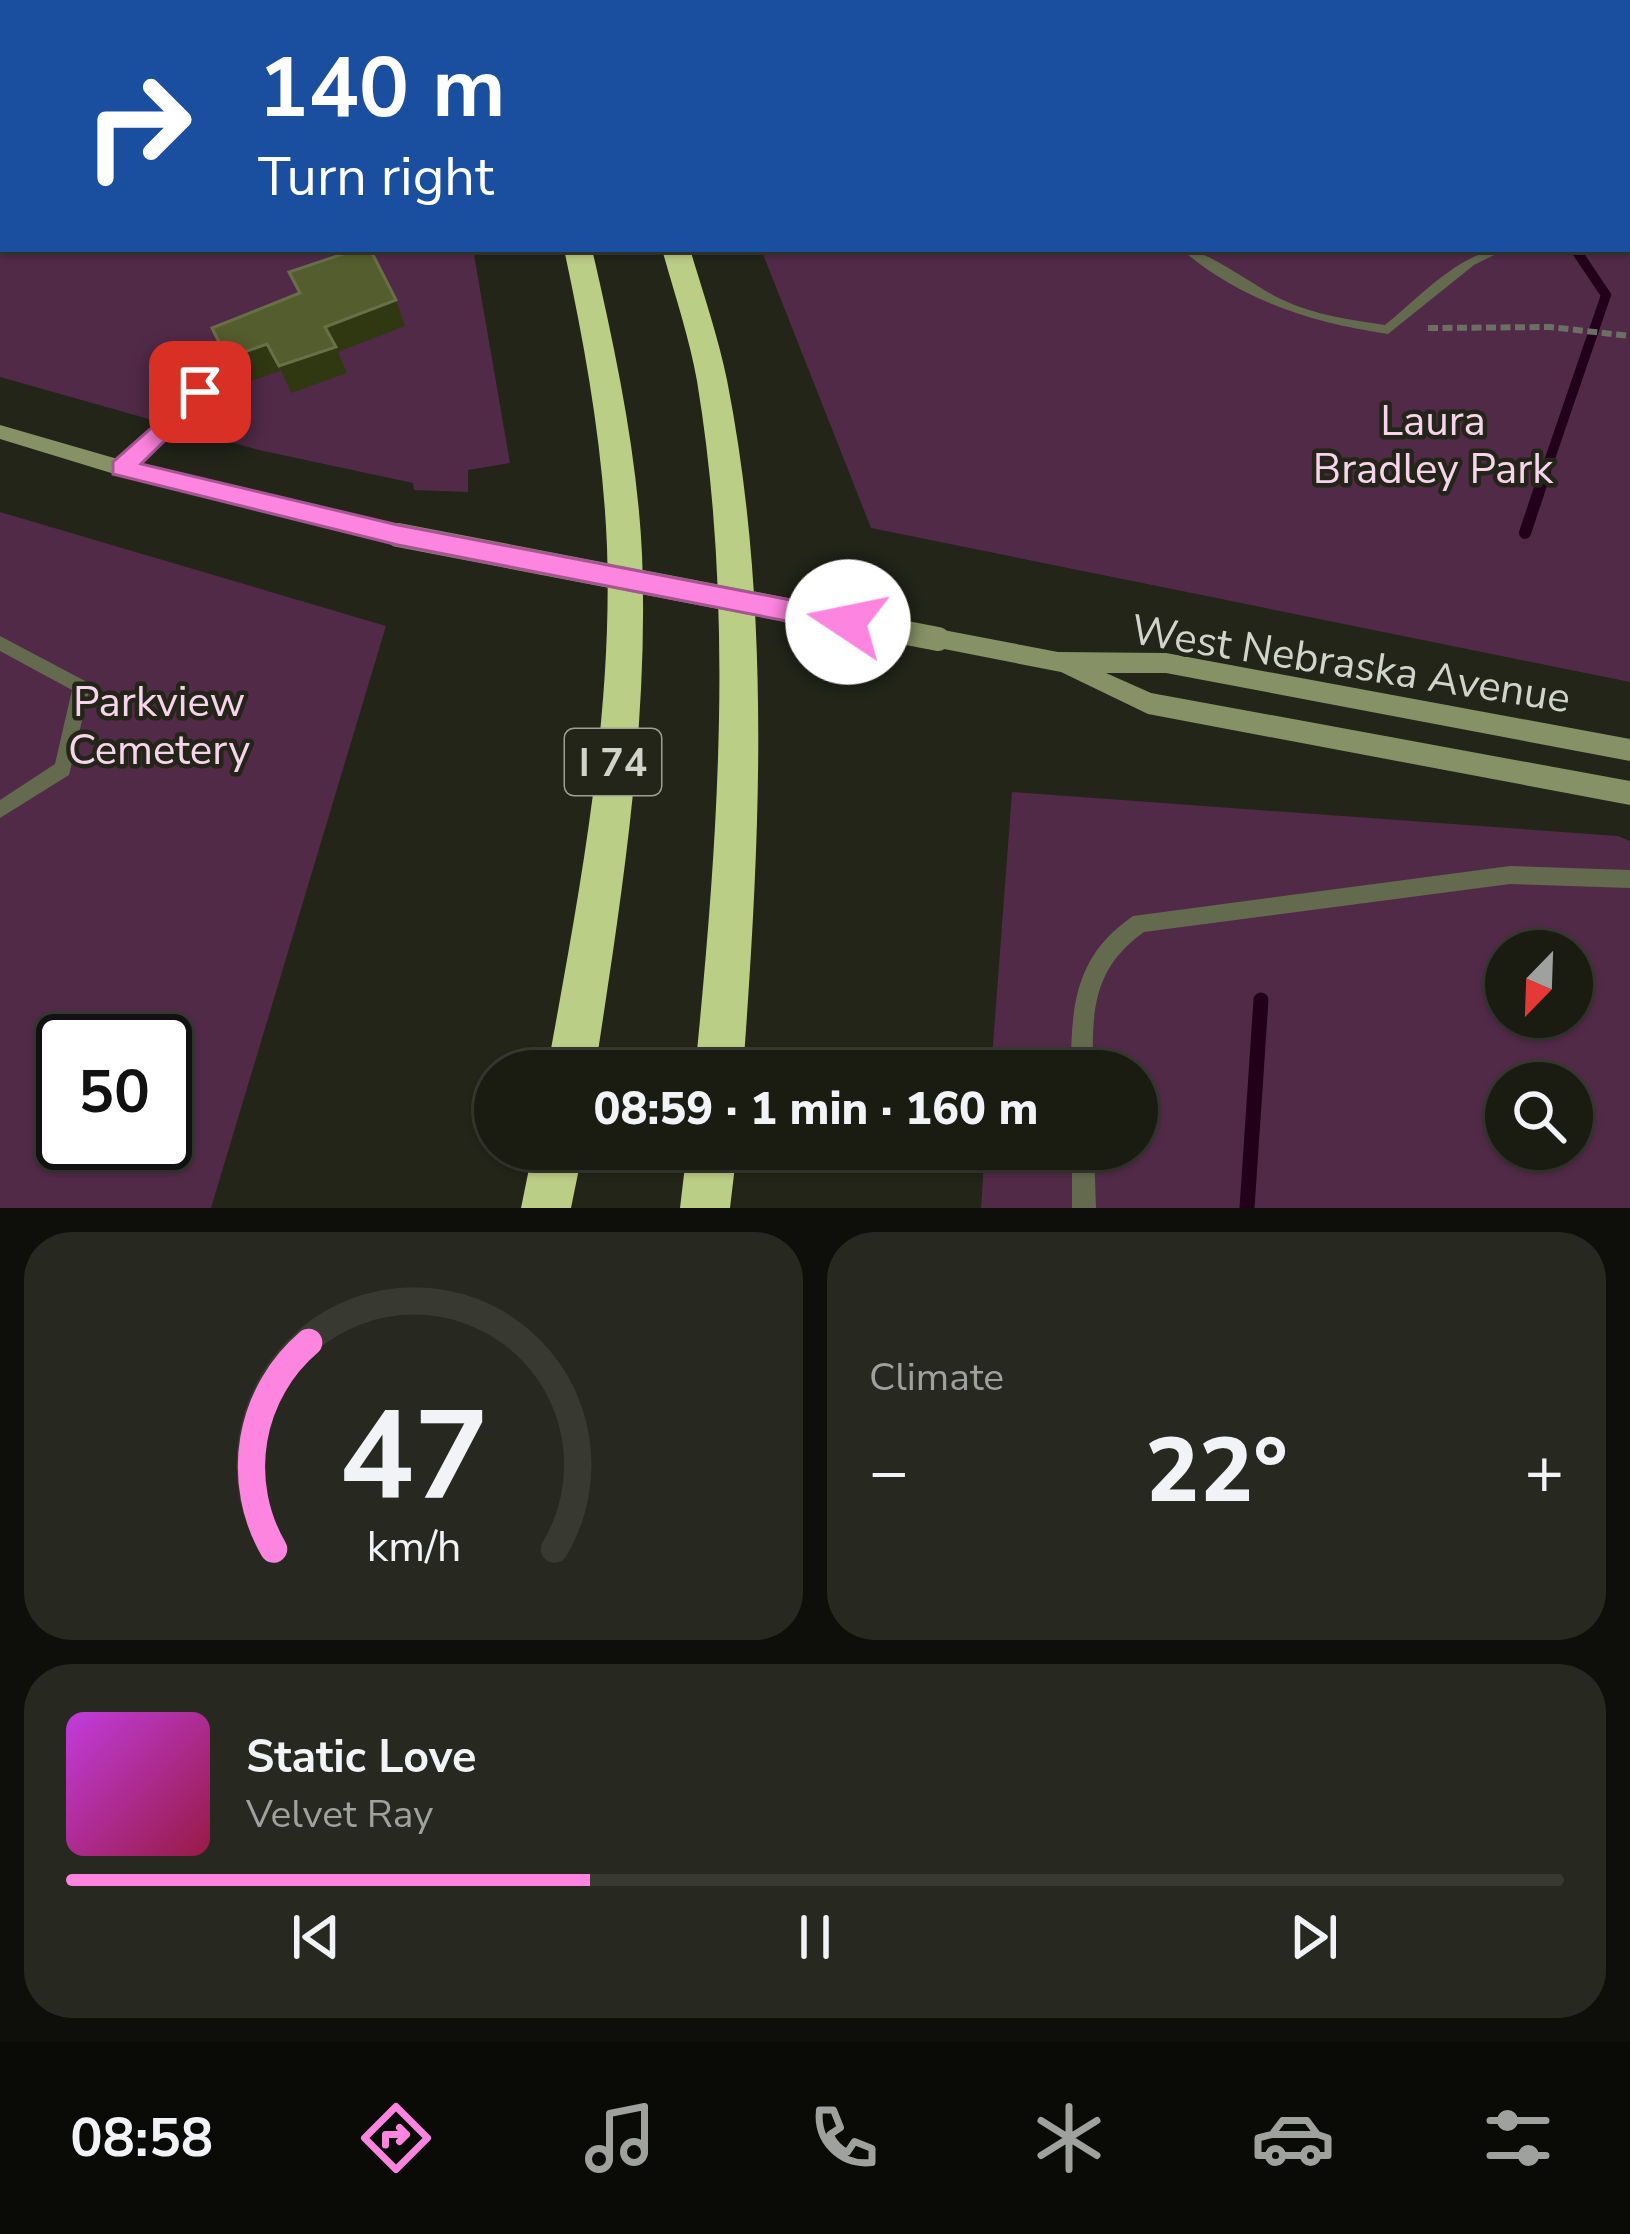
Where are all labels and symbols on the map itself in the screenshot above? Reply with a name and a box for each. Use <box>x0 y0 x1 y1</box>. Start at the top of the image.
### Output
pin <box>149 341 251 443</box>
park label: Laura Bradley Park <box>1313 393 1554 498</box>
position arrow <box>785 559 911 685</box>
street label: West Nebraska Avenue <box>1127 602 1574 727</box>
park label: Parkview Cemetery <box>68 674 250 779</box>
road number: I 74 <box>565 729 661 795</box>
north arrow <box>1485 930 1593 1038</box>
speed limit sign: 50 <box>36 1014 192 1170</box>

